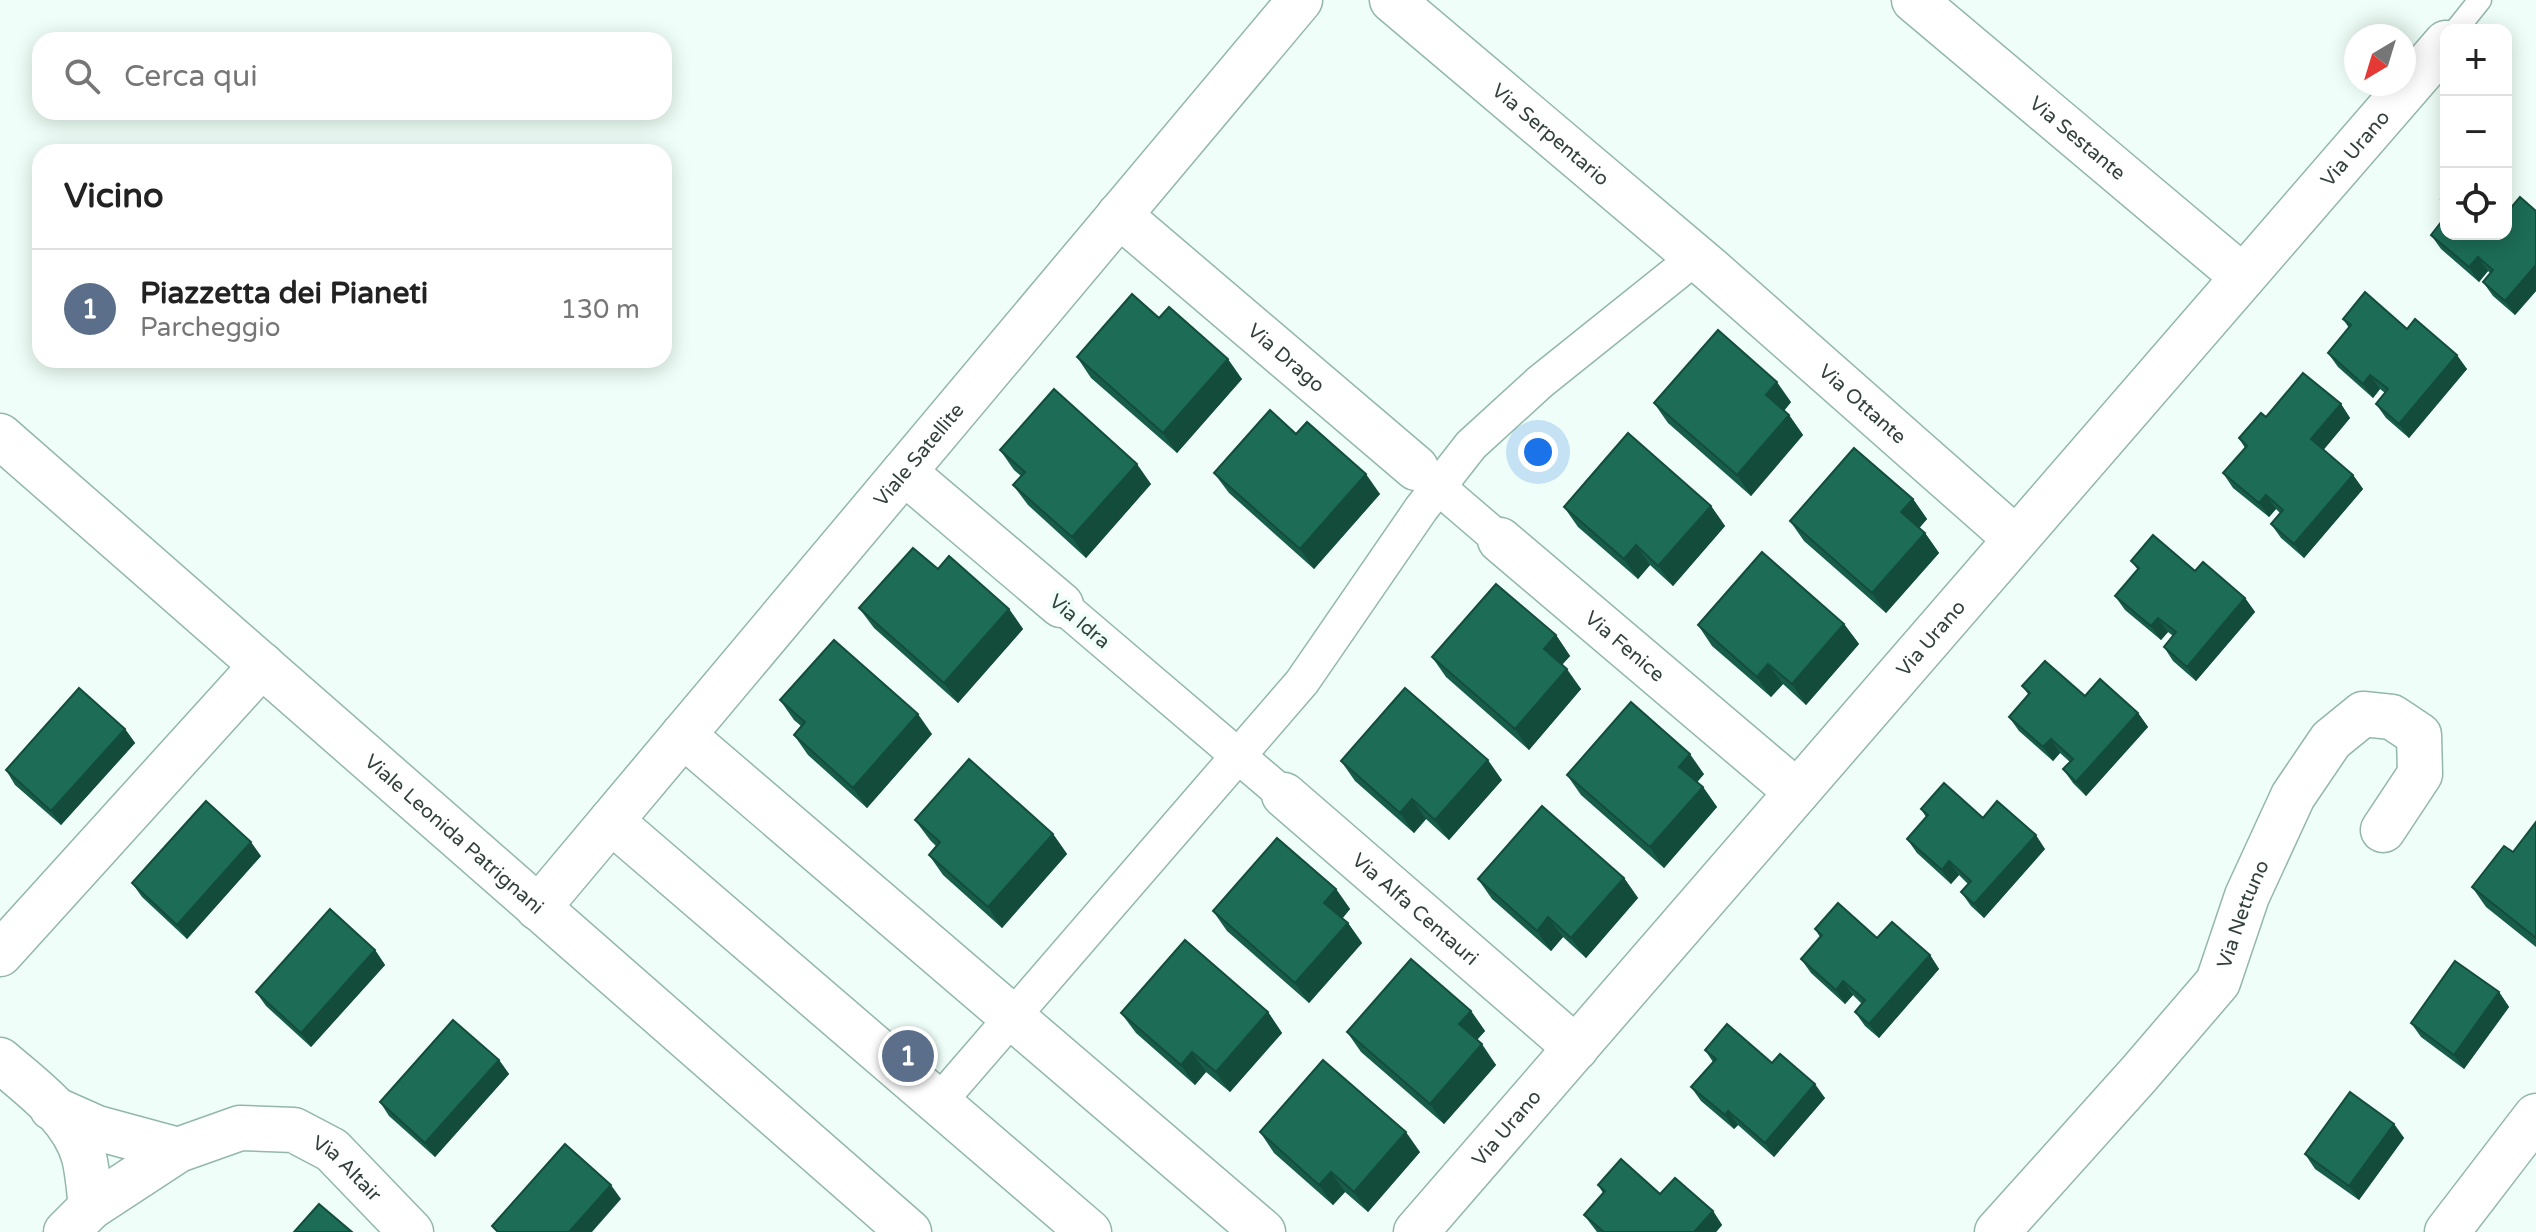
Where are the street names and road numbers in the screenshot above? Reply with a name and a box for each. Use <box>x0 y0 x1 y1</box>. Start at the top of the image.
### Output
street label: Via Serpentario <box>1487 79 1614 191</box>
street label: Via Sestante <box>2024 91 2130 186</box>
street label: Via Urano <box>2316 106 2395 192</box>
street label: Via Drago <box>1242 319 1329 398</box>
street label: Via Ottante <box>1813 359 1911 449</box>
street label: Viale Satellite <box>869 399 969 512</box>
street label: Via Idra <box>1044 589 1115 654</box>
street label: Via Urano <box>1892 595 1971 682</box>
street label: Via Fenice <box>1580 606 1669 687</box>
street label: Viale Leonida Patrignani <box>359 750 548 920</box>
street label: Via Alfa Centauri <box>1347 848 1483 971</box>
street label: Via Nettuno <box>2212 856 2275 972</box>
street label: Via Urano <box>1468 1085 1547 1171</box>
street label: Via Altair <box>308 1131 386 1207</box>

